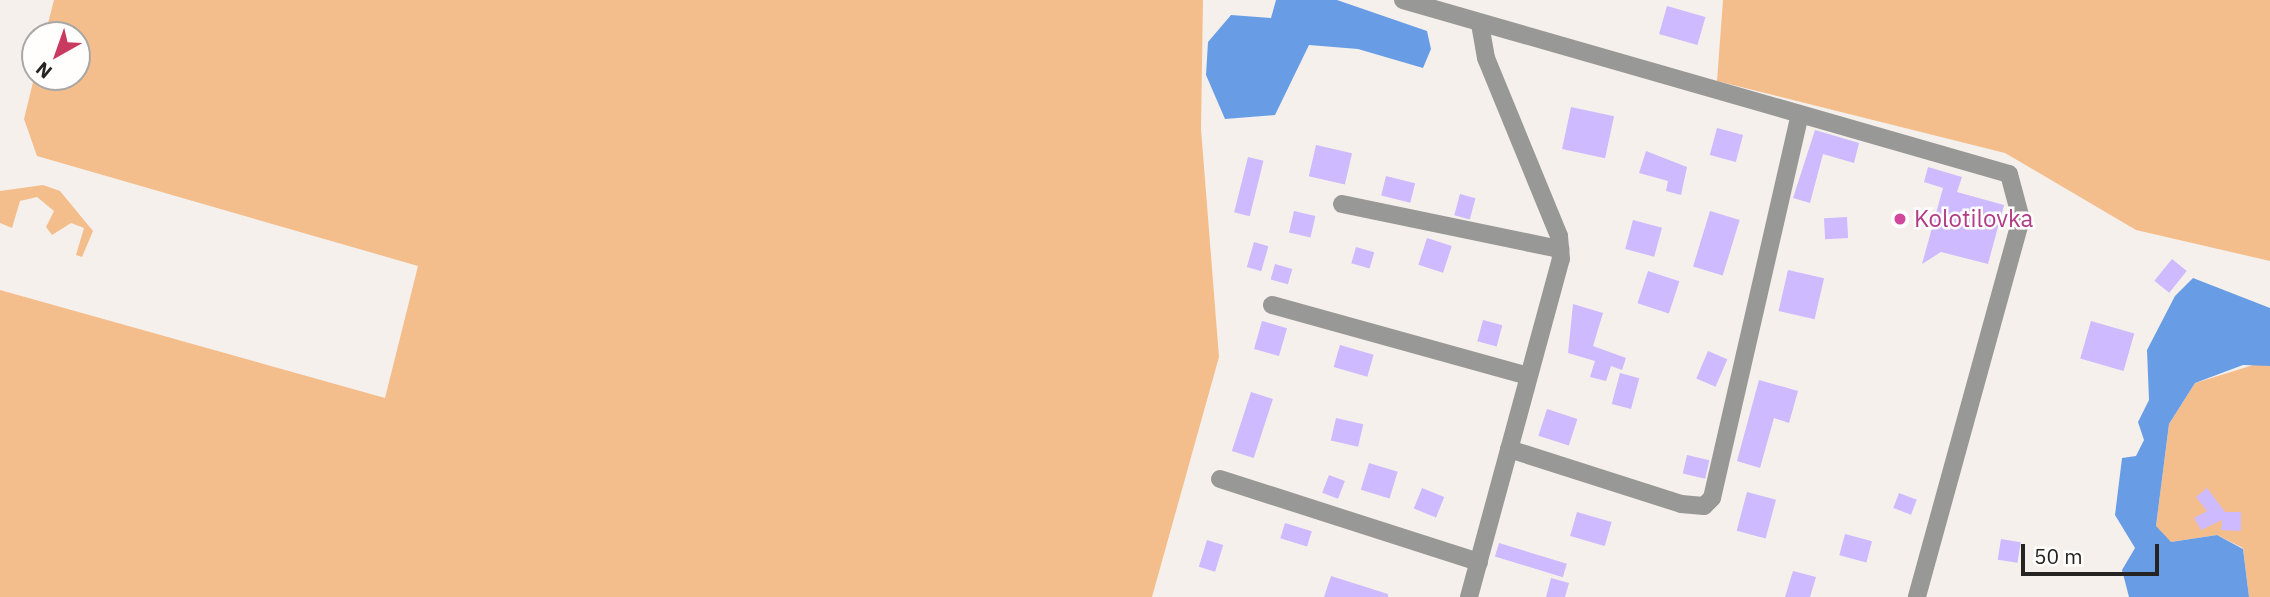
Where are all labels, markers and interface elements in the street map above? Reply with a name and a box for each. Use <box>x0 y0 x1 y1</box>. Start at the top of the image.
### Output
north arrow <box>21 21 91 91</box>
text: N <box>31 57 57 84</box>
place label: Kolotilovka <box>1914 205 2033 233</box>
marker: Kolotilovka <box>1892 211 1908 227</box>
scale bar <box>2025 530 2163 574</box>
text: 50 m <box>2034 542 2083 570</box>

